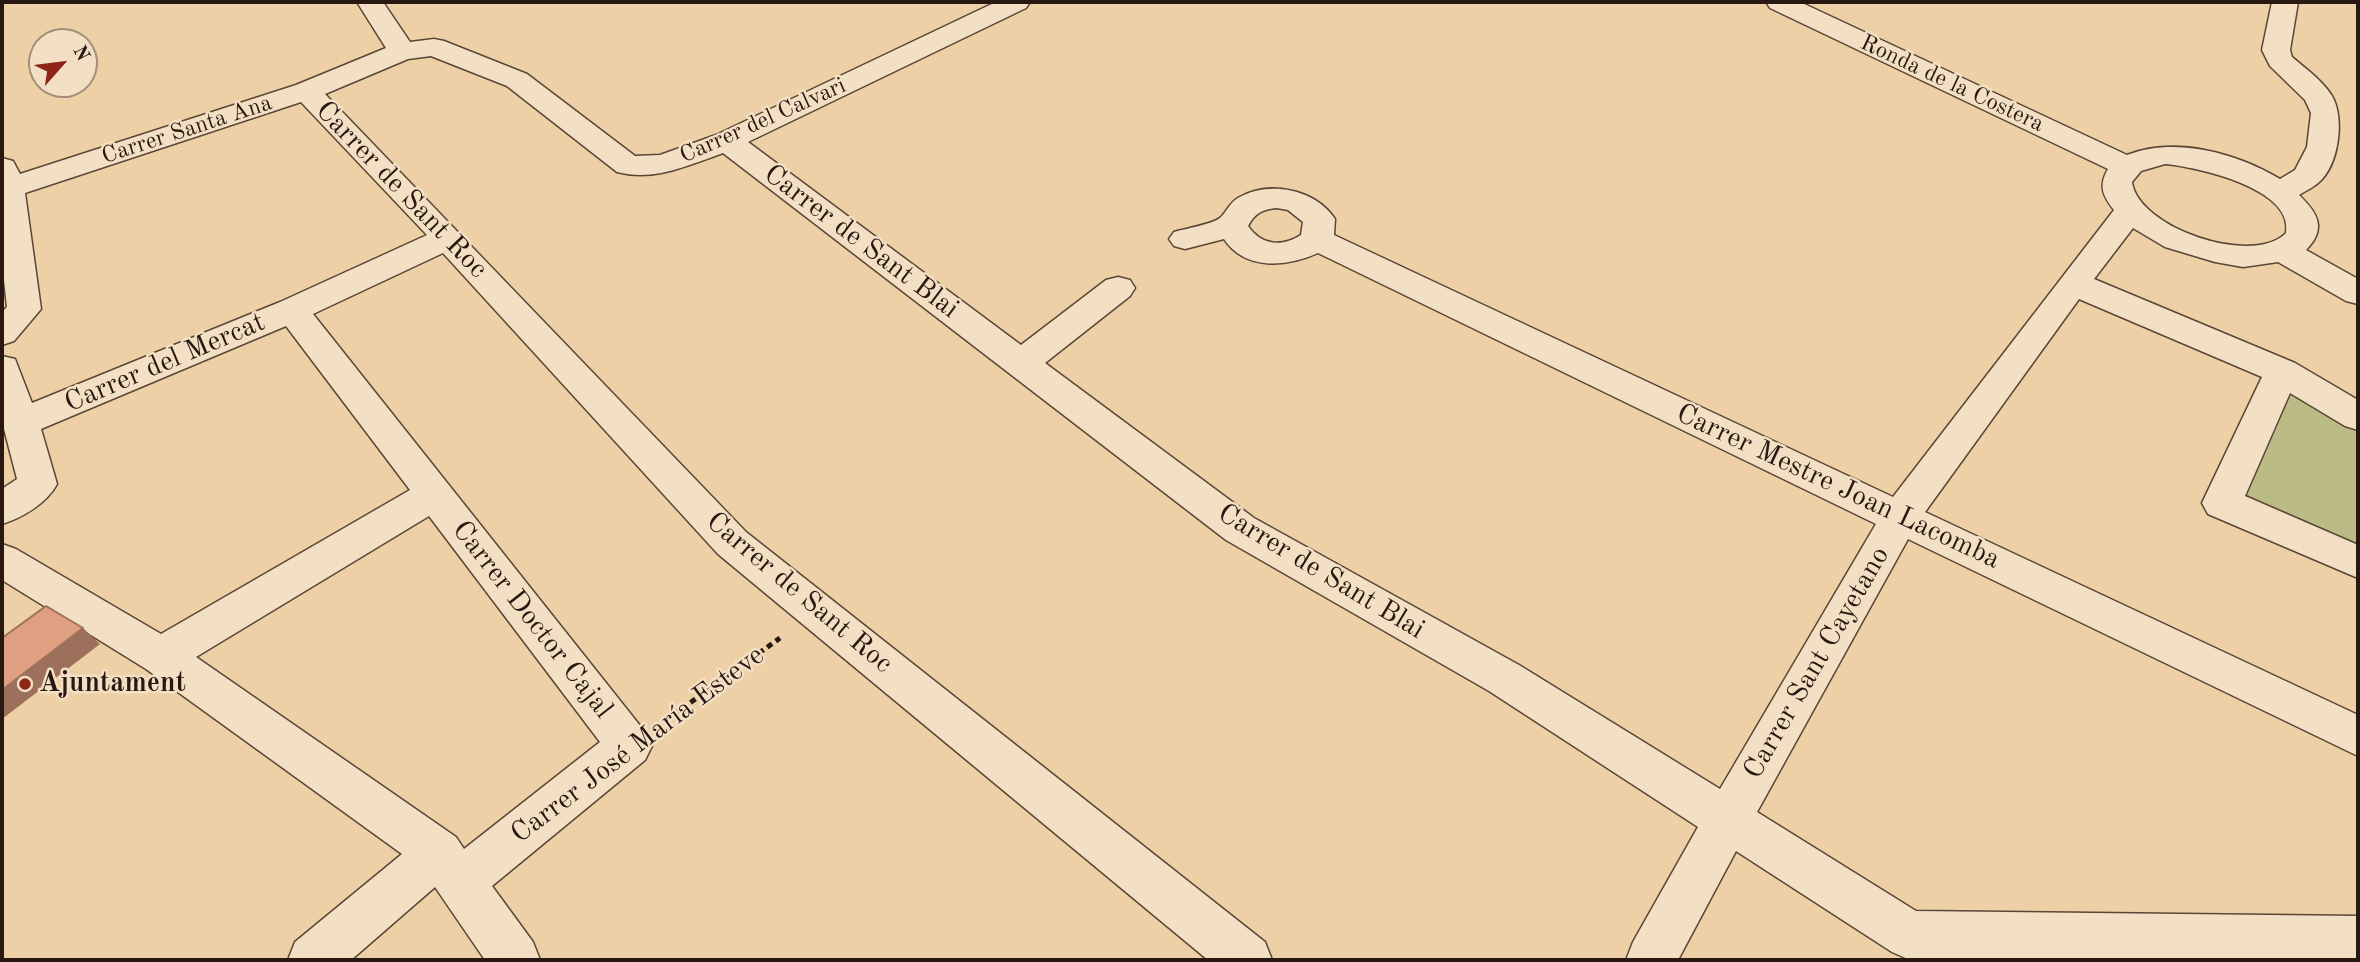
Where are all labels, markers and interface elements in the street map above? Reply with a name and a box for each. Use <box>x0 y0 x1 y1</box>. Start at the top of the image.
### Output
north arrow <box>28 28 98 98</box>
street label: Ronda de la Costera <box>1856 29 2048 139</box>
text: N <box>68 43 92 65</box>
street label: Carrer del Calvari <box>676 72 850 170</box>
street label: Carrer Santa Ana <box>98 89 276 171</box>
street label: Carrer de Sant Roc <box>308 94 494 286</box>
street label: Carrer de Sant Blai <box>757 158 965 326</box>
street label: Carrer del Mercat <box>60 306 270 420</box>
street label: Carrer Mestre Joan Lacomba <box>1671 397 2005 577</box>
street label: Carrer de Sant Blai <box>1211 497 1431 647</box>
street label: Carrer de Sant Roc <box>699 505 899 681</box>
street label: Carrer Doctor Cajal <box>444 514 620 726</box>
street label: Carrer Sant Cayetano <box>1737 541 1897 785</box>
street label: Carrer José María Esteve <box>505 639 771 851</box>
place label: Ajuntament <box>39 667 186 701</box>
marker: Ajuntament <box>17 676 33 692</box>

